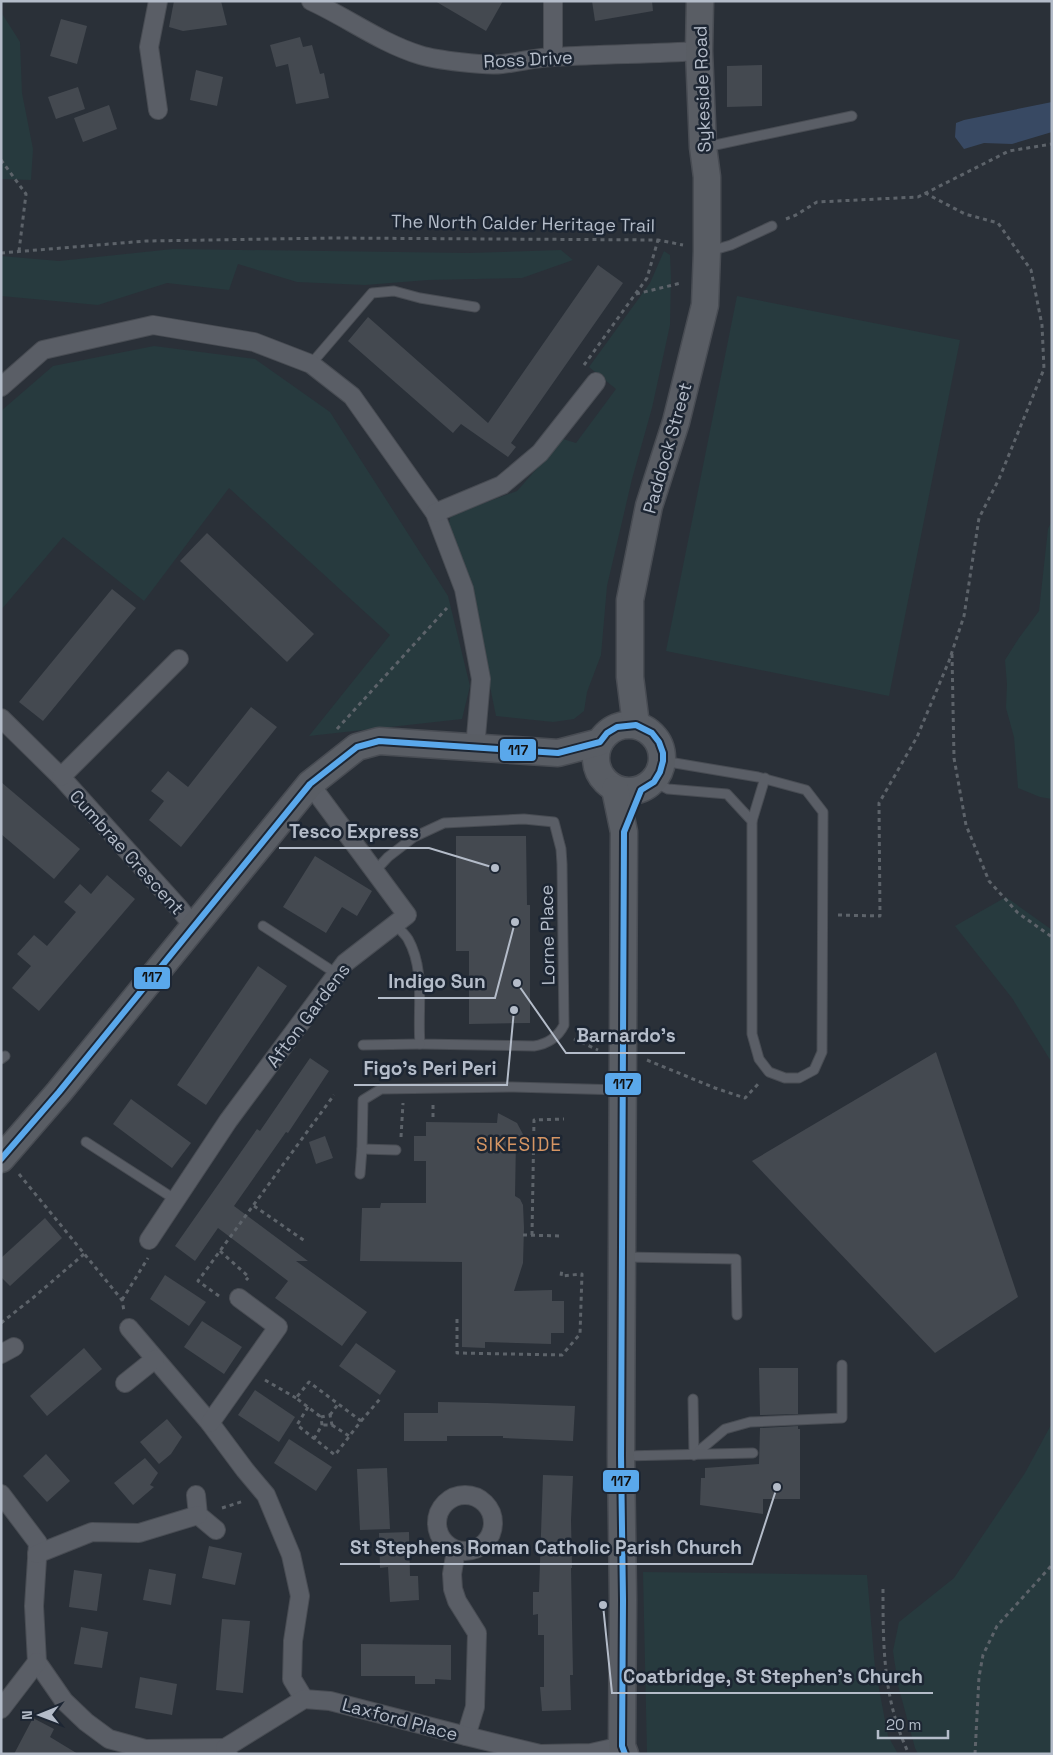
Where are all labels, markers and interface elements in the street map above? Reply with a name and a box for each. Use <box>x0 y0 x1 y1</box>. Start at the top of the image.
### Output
street label: Sykeside Road <box>688 25 716 153</box>
street label: Ross Drive <box>483 45 573 73</box>
street label: The North Calder Heritage Trail <box>391 209 655 237</box>
street label: Paddock Street <box>637 380 697 516</box>
line badge: 117 <box>499 738 537 762</box>
text: 117 <box>508 741 528 759</box>
street label: Cumbrae Crescent <box>65 785 189 919</box>
callout: Tesco Express <box>279 814 429 848</box>
text: Tesco Express <box>289 819 419 844</box>
street label: Lorne Place <box>535 884 559 986</box>
street label: Afton Gardens <box>261 958 355 1072</box>
callout: Indigo Sun <box>378 964 495 998</box>
line badge: 117 <box>133 966 171 990</box>
text: 117 <box>142 968 162 986</box>
text: Indigo Sun <box>388 969 486 994</box>
callout: Barnardo's <box>566 1019 685 1053</box>
text: Barnardo's <box>576 1023 676 1048</box>
callout: Figo's Peri Peri <box>354 1051 507 1085</box>
text: Figo's Peri Peri <box>363 1056 497 1081</box>
line badge: 117 <box>604 1072 642 1096</box>
text: 117 <box>613 1075 633 1093</box>
district label: SIKESIDE <box>476 1132 562 1157</box>
line badge: 117 <box>602 1469 640 1493</box>
text: 117 <box>611 1472 631 1490</box>
callout: St Stephens Roman Catholic Parish Church <box>340 1530 752 1564</box>
text: St Stephens Roman Catholic Parish Church <box>350 1535 742 1560</box>
callout: Coatbridge, St Stephen's Church <box>612 1659 933 1693</box>
text: Coatbridge, St Stephen's Church <box>623 1664 923 1689</box>
north arrow <box>15 1690 65 1740</box>
street label: Laxford Place <box>340 1693 460 1745</box>
scale bar <box>878 1708 948 1740</box>
text: N <box>18 1710 36 1720</box>
text: 20 m <box>886 1715 921 1734</box>

